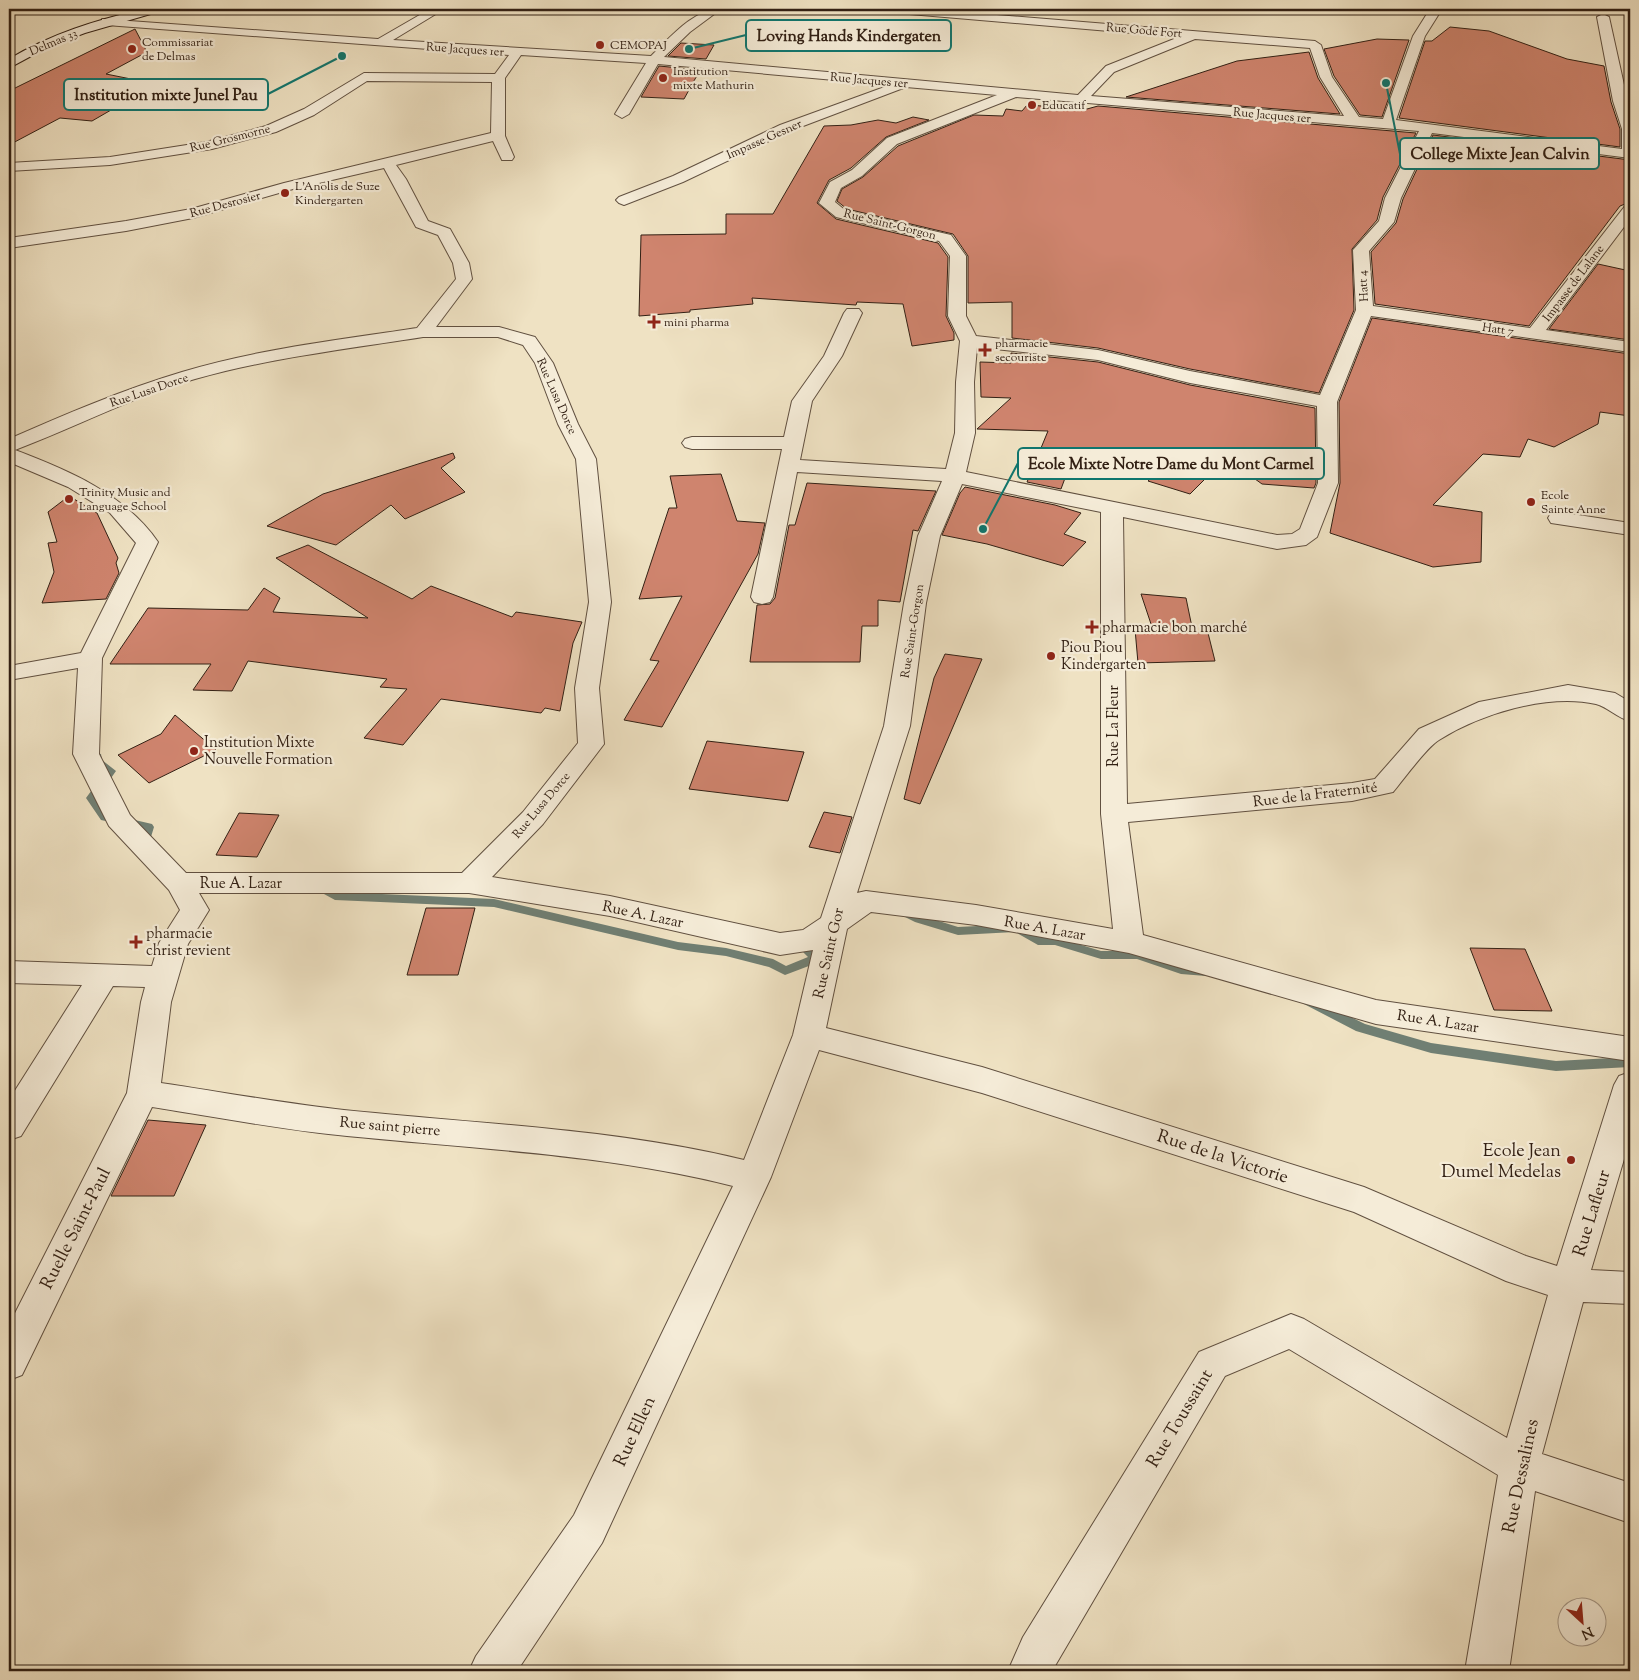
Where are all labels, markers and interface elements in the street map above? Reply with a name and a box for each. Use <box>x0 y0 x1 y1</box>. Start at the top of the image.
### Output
street label: Rue Gode Fort <box>1105 19 1183 43</box>
callout: Loving Hands Kindergaten <box>746 20 951 51</box>
street label: Delmas 33 <box>26 25 80 61</box>
text: Loving Hands Kindergaten <box>757 26 942 49</box>
place label: Commissariat de Delmas <box>142 34 213 66</box>
place label: CEMOPAJ <box>610 37 667 55</box>
street label: Rue Jacques 1er <box>425 38 505 62</box>
marker: CEMOPAJ <box>594 39 606 51</box>
marker: Commissariat de Delmas <box>126 43 138 55</box>
place label: Institution mixte Mathurin <box>673 63 754 95</box>
street label: Rue Jacques 1er <box>829 69 909 93</box>
marker: Institution mixte Mathurin <box>657 72 669 84</box>
callout: Institution mixte Junel Pau <box>64 79 268 110</box>
text: Institution mixte Junel Pau <box>74 85 259 108</box>
place label: Educatif <box>1042 97 1086 115</box>
marker: Educatif <box>1026 99 1038 111</box>
street label: Rue Jacques 1er <box>1232 104 1312 128</box>
street label: Impasse Gesner <box>724 115 805 165</box>
street label: Rue Grosmorne <box>188 120 273 158</box>
callout: College Mixte Jean Calvin <box>1400 138 1599 169</box>
text: College Mixte Jean Calvin <box>1410 144 1590 167</box>
place label: L'Anolis de Suze Kindergarten <box>295 178 380 210</box>
street label: Rue Desrosier <box>188 187 263 223</box>
marker: L'Anolis de Suze Kindergarten <box>279 187 291 199</box>
street label: Rue Saint-Gorgon <box>842 205 938 245</box>
street label: Impasse de Lalane <box>1539 241 1609 326</box>
street label: Hatt 4 <box>1354 269 1374 302</box>
place label: mini pharma <box>664 314 730 332</box>
marker: mini pharma <box>648 316 660 328</box>
street label: Hatt 7 <box>1481 319 1515 341</box>
place label: pharmacie secouriste <box>995 335 1049 367</box>
marker: pharmacie secouriste <box>979 344 991 356</box>
street label: Rue Lusa Dorce <box>531 355 581 438</box>
street label: Rue Lusa Dorce <box>108 369 191 413</box>
callout: Ecole Mixte Notre Dame du Mont Carmel <box>1018 448 1324 479</box>
text: Ecole Mixte Notre Dame du Mont Carmel <box>1028 454 1315 477</box>
place label: Trinity Music and Language School <box>79 484 171 516</box>
place label: Ecole Sainte Anne <box>1541 487 1606 519</box>
marker: Trinity Music and Language School <box>63 493 75 505</box>
marker: Ecole Sainte Anne <box>1525 496 1537 508</box>
street label: Rue Saint-Gorgon <box>897 583 929 679</box>
place label: pharmacie bon marché <box>1102 618 1247 639</box>
marker: pharmacie bon marché <box>1086 621 1098 633</box>
place label: Piou Piou Kindergarten <box>1061 638 1147 676</box>
marker: Piou Piou Kindergarten <box>1045 650 1057 662</box>
street label: Rue La Fleur <box>1104 685 1125 767</box>
place label: Institution Mixte Nouvelle Formation <box>204 733 333 771</box>
marker: Institution Mixte Nouvelle Formation <box>188 745 200 757</box>
street label: Rue Lusa Dorce <box>509 768 575 843</box>
street label: Rue de la Fraternité <box>1252 777 1379 814</box>
street label: Rue A. Lazar <box>200 874 283 895</box>
street label: Rue A. Lazar <box>600 897 685 934</box>
street label: Rue Saint Gor <box>809 906 850 1001</box>
street label: Rue A. Lazar <box>1002 912 1087 947</box>
place label: pharmacie christ revient <box>146 924 231 962</box>
marker: pharmacie christ revient <box>130 936 142 948</box>
street label: Rue A. Lazar <box>1395 1006 1480 1039</box>
street label: Rue saint pierre <box>339 1113 441 1142</box>
street label: Rue de la Victorie <box>1153 1124 1292 1191</box>
place label: Ecole Jean Dumel Medelas <box>1441 1139 1561 1186</box>
marker: Ecole Jean Dumel Medelas <box>1565 1154 1577 1166</box>
street label: Ruelle Saint-Paul <box>35 1164 119 1294</box>
street label: Rue Lafleur <box>1567 1167 1618 1260</box>
street label: Rue Toussaint <box>1141 1365 1220 1473</box>
street label: Rue Ellen <box>608 1392 664 1471</box>
street label: Rue Dessalines <box>1497 1417 1547 1536</box>
north arrow <box>1556 1598 1606 1648</box>
text: N <box>1577 1620 1596 1643</box>

